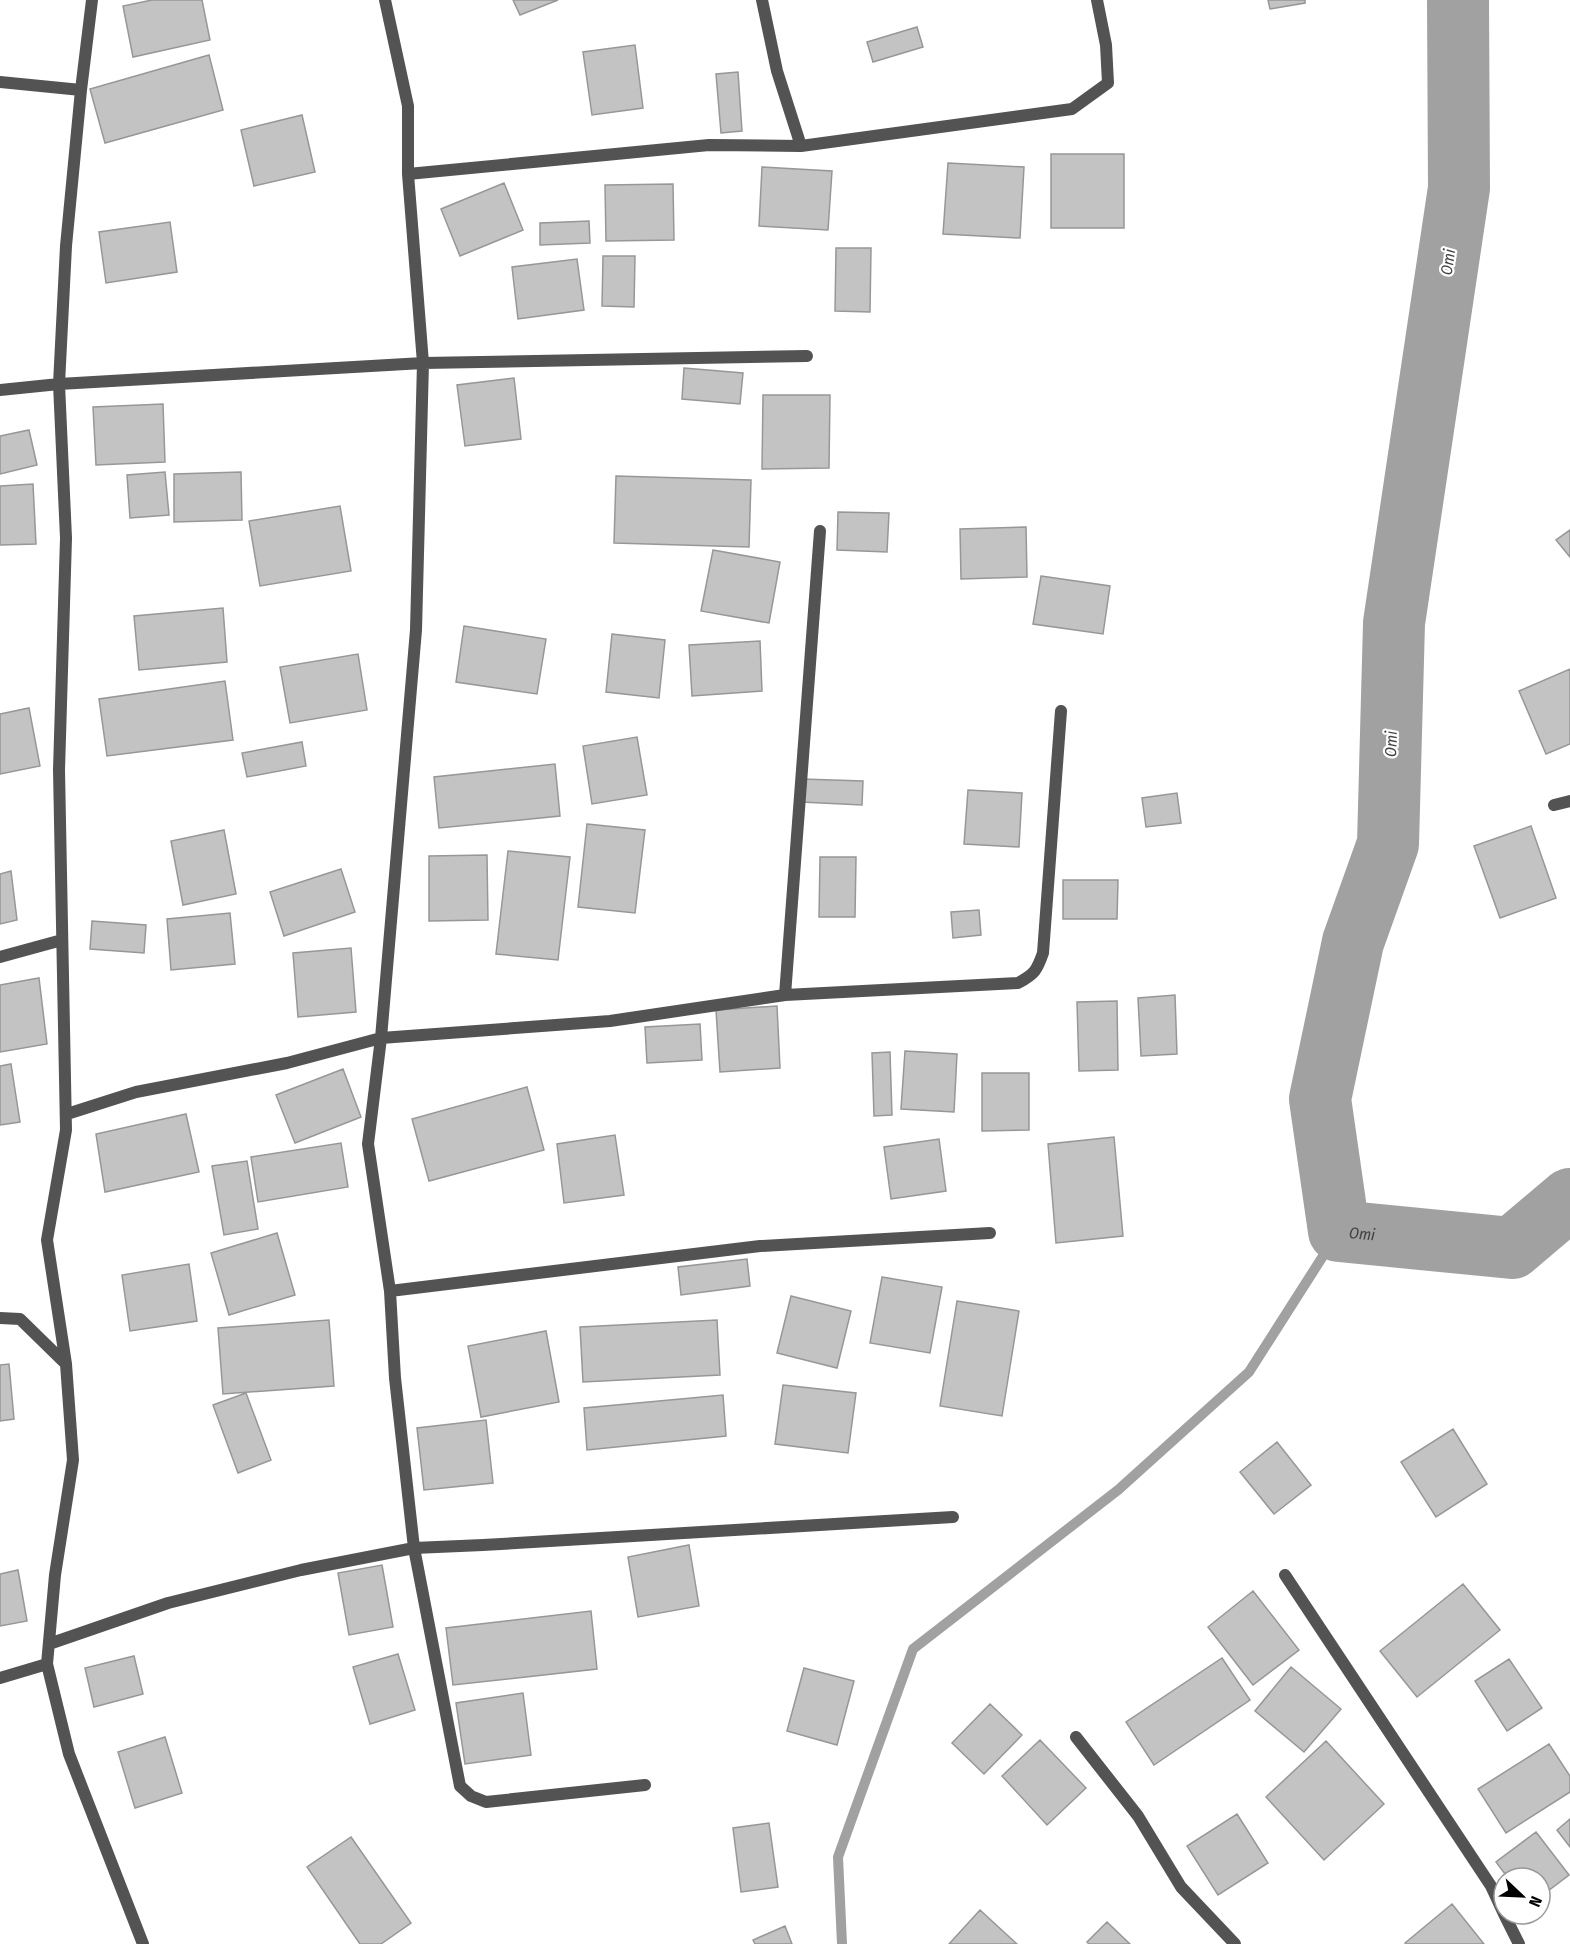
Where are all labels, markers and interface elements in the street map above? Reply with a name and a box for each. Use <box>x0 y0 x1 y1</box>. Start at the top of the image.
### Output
water label: Omi <box>1437 248 1459 276</box>
water label: Omi <box>1381 731 1401 757</box>
water label: Omi <box>1348 1223 1376 1244</box>
north arrow <box>1492 1866 1552 1926</box>
text: N <box>1525 1894 1546 1910</box>

